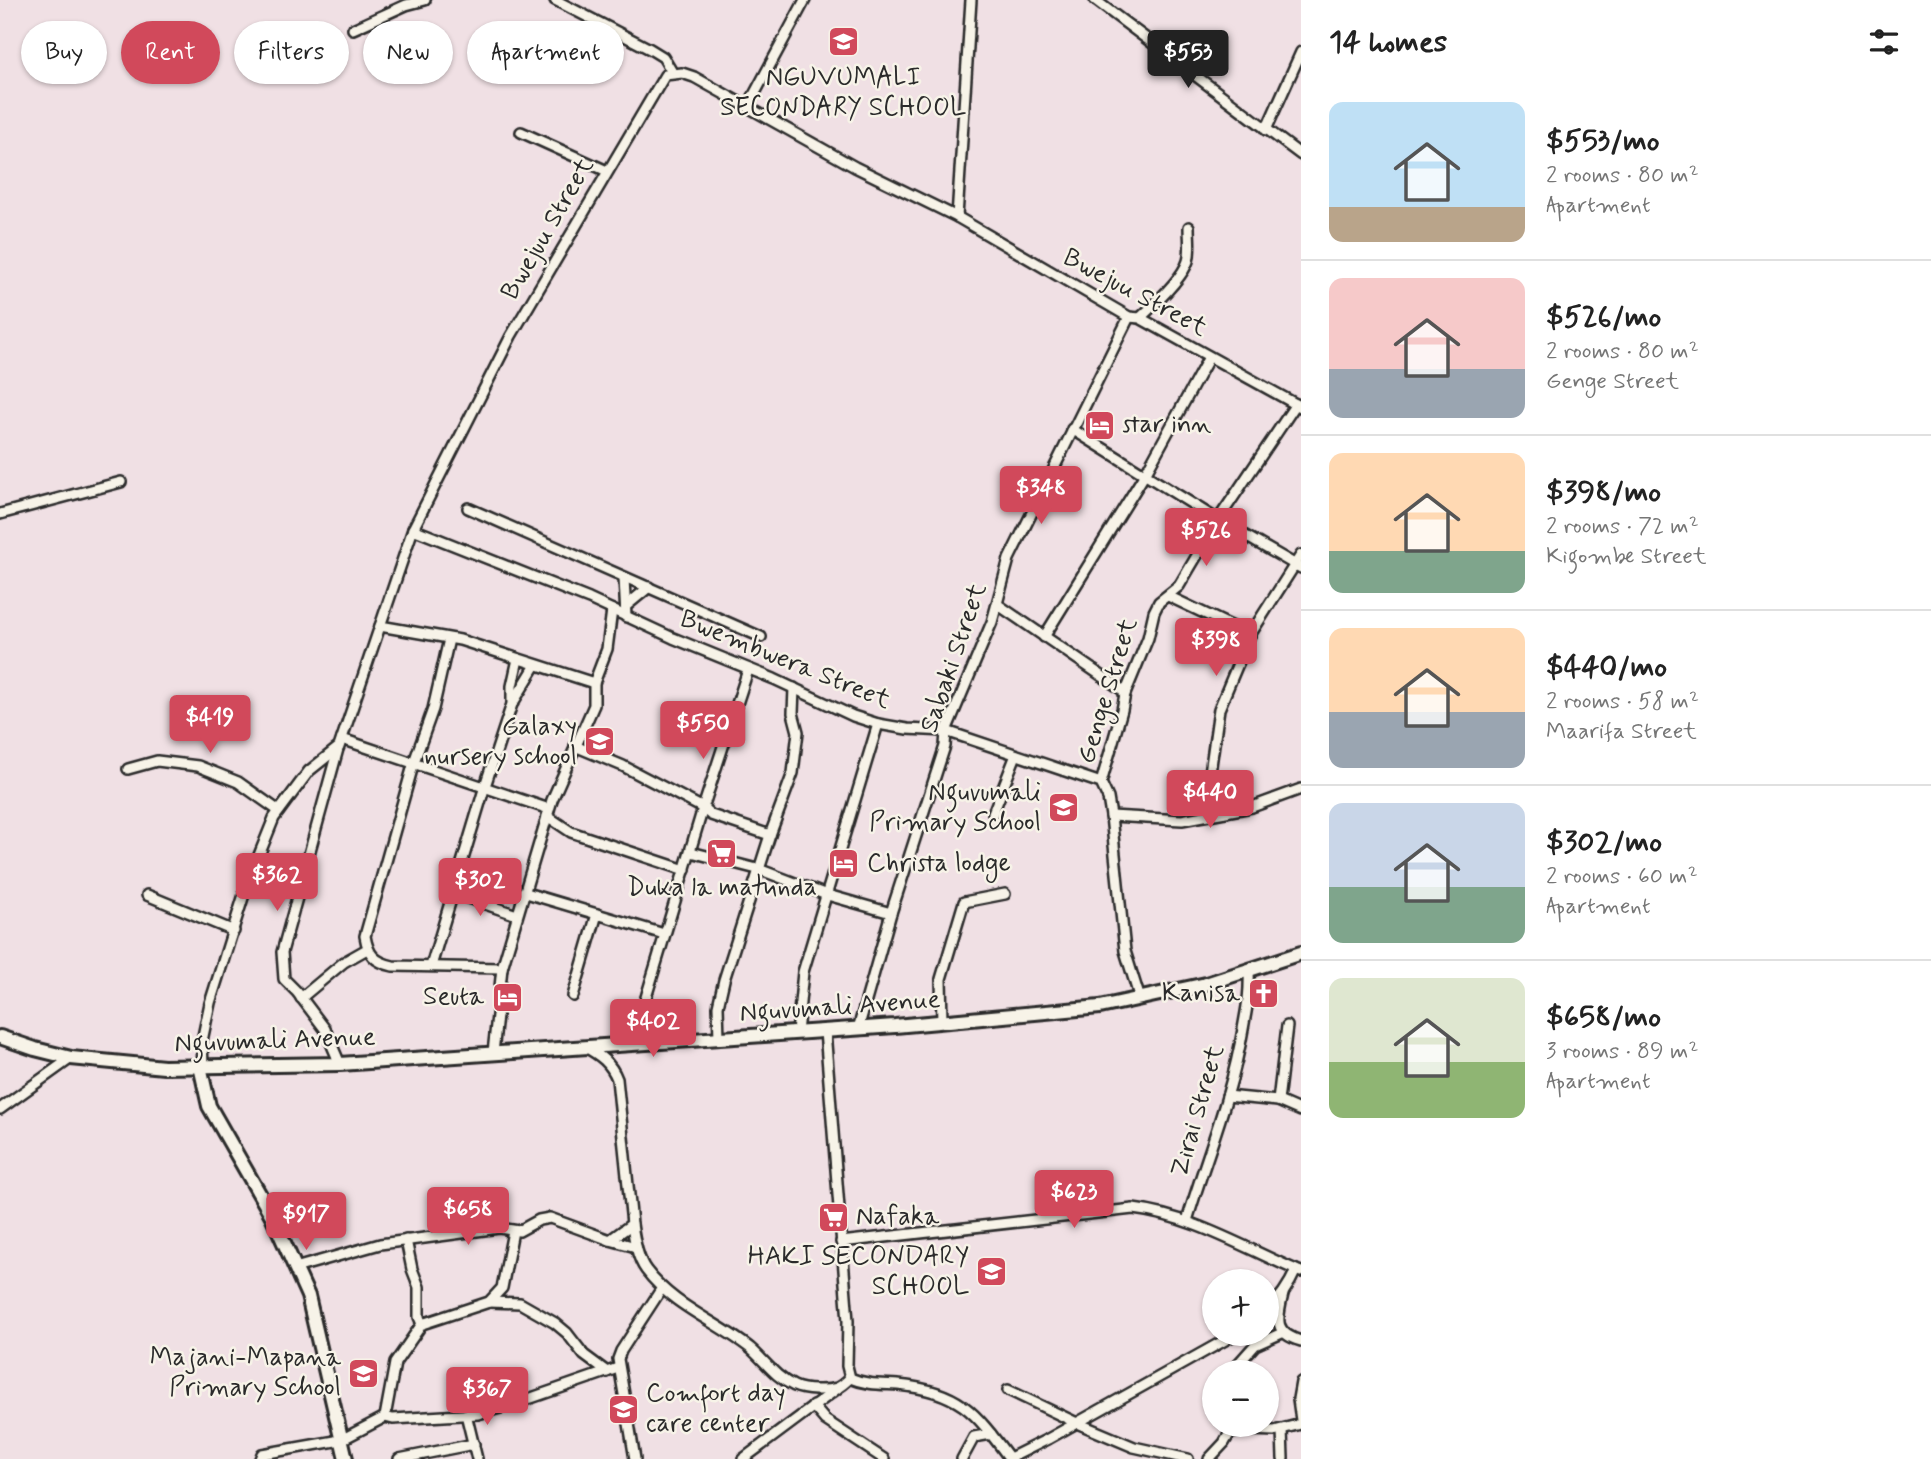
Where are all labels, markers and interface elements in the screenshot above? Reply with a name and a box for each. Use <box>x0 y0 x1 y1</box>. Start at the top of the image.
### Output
chip: Buy <box>21 21 107 84</box>
chip: Rent <box>121 21 220 84</box>
chip: Filters <box>234 21 349 84</box>
chip: New <box>363 21 453 84</box>
chip: Apartment <box>467 21 624 84</box>
text: 14 homes <box>1329 23 1447 62</box>
icon: filters <box>1865 23 1903 61</box>
school or university icon: NGUVUMALI SECONDARY SCHOOL <box>826 25 860 59</box>
pin: $553 <box>1147 31 1229 90</box>
text: $553 <box>1164 38 1213 68</box>
place label: NGUVUMALI SECONDARY SCHOOL <box>720 61 966 125</box>
text: $553/mo <box>1546 122 1660 161</box>
icon: home <box>1385 130 1469 214</box>
street label: Bwejuu Street <box>494 152 602 306</box>
text: 2 rooms · 80 m² <box>1546 161 1699 191</box>
text: Apartment <box>1546 191 1651 221</box>
street label: Bwejuu Street <box>1057 241 1213 345</box>
text: $526/mo <box>1546 298 1661 337</box>
icon: home <box>1385 306 1469 390</box>
text: 2 rooms · 80 m² <box>1546 337 1699 367</box>
text: Genge Street <box>1546 367 1679 397</box>
hotel icon: star inn <box>1082 408 1116 442</box>
place label: star inn <box>1122 408 1211 442</box>
pin: $348 <box>1000 466 1082 526</box>
text: $398/mo <box>1546 473 1661 512</box>
text: $348 <box>1016 474 1066 504</box>
icon: home <box>1385 481 1469 565</box>
pin: $526 <box>1165 508 1247 568</box>
text: 2 rooms · 72 m² <box>1546 512 1699 542</box>
text: $526 <box>1181 516 1231 546</box>
text: Kigombe Street <box>1546 542 1706 572</box>
street label: Sabaki Street <box>913 579 995 737</box>
street label: Bwembwera Street <box>675 602 895 718</box>
street label: Genge Street <box>1070 614 1148 768</box>
pin: $398 <box>1175 618 1257 678</box>
text: $398 <box>1191 626 1241 656</box>
text: $440/mo <box>1546 648 1667 687</box>
icon: home <box>1385 656 1469 740</box>
text: 2 rooms · 58 m² <box>1546 687 1699 717</box>
pin: $419 <box>169 696 251 755</box>
pin: $550 <box>662 702 744 761</box>
text: $419 <box>186 703 234 733</box>
text: $550 <box>676 709 730 739</box>
place label: Galaxy nursery school <box>424 710 577 774</box>
text: Maarifa Street <box>1546 717 1697 747</box>
school or university icon: Galaxy nursery school <box>583 725 617 759</box>
pin: $440 <box>1169 770 1251 830</box>
place label: Nguvumali Primary School <box>869 776 1041 840</box>
text: $440 <box>1183 778 1237 808</box>
school or university icon: Nguvumali Primary School <box>1047 791 1081 825</box>
text: $302/mo <box>1546 823 1662 862</box>
icon: home <box>1385 831 1469 915</box>
supermarket icon: Duka la matunda <box>705 836 739 870</box>
hotel icon: Christa lodge <box>827 847 861 881</box>
place label: Christa lodge <box>867 847 1011 883</box>
pin: $362 <box>236 853 318 913</box>
pin: $302 <box>439 858 521 918</box>
text: $362 <box>252 861 302 891</box>
text: 2 rooms · 60 m² <box>1546 862 1698 892</box>
text: $302 <box>455 866 505 896</box>
place label: Duka la matunda <box>627 871 817 905</box>
text: Apartment <box>1546 892 1651 922</box>
place label: Kanisa <box>1162 977 1240 1011</box>
church icon: Kanisa <box>1246 977 1280 1011</box>
place label: Seuta <box>423 980 484 1014</box>
hotel icon: Seuta <box>490 980 524 1014</box>
street label: Nguvumali Avenue <box>738 983 942 1034</box>
text: $658/mo <box>1546 998 1661 1037</box>
pin: $402 <box>612 1000 694 1059</box>
icon: home <box>1385 1006 1469 1090</box>
text: $402 <box>626 1007 680 1037</box>
street label: Nguvumali Avenue <box>174 1020 376 1064</box>
text: 3 rooms · 89 m² <box>1546 1037 1698 1067</box>
street label: Zirai Street <box>1163 1041 1233 1181</box>
text: Apartment <box>1546 1067 1651 1097</box>
pin: $623 <box>1033 1170 1115 1230</box>
text: $623 <box>1051 1178 1097 1208</box>
pin: $658 <box>427 1188 509 1247</box>
pin: $917 <box>265 1192 347 1252</box>
text: $658 <box>443 1195 493 1225</box>
text: $917 <box>282 1200 330 1230</box>
supermarket icon: Nafaka <box>816 1200 850 1234</box>
place label: Nafaka <box>856 1200 940 1234</box>
place label: HAKI SECONDARY SCHOOL <box>748 1240 969 1304</box>
school or university icon: HAKI SECONDARY SCHOOL <box>975 1255 1009 1289</box>
map controls <box>1202 1269 1279 1437</box>
button: + <box>1202 1269 1279 1346</box>
place label: Majani-Mapana Primary School <box>150 1341 341 1405</box>
school or university icon: Majani-Mapana Primary School <box>347 1356 381 1390</box>
button: − <box>1202 1360 1279 1437</box>
pin: $367 <box>446 1368 528 1427</box>
text: $367 <box>462 1375 512 1405</box>
place label: Comfort day care center <box>646 1377 786 1441</box>
school or university icon: Comfort day care center <box>606 1392 640 1426</box>

